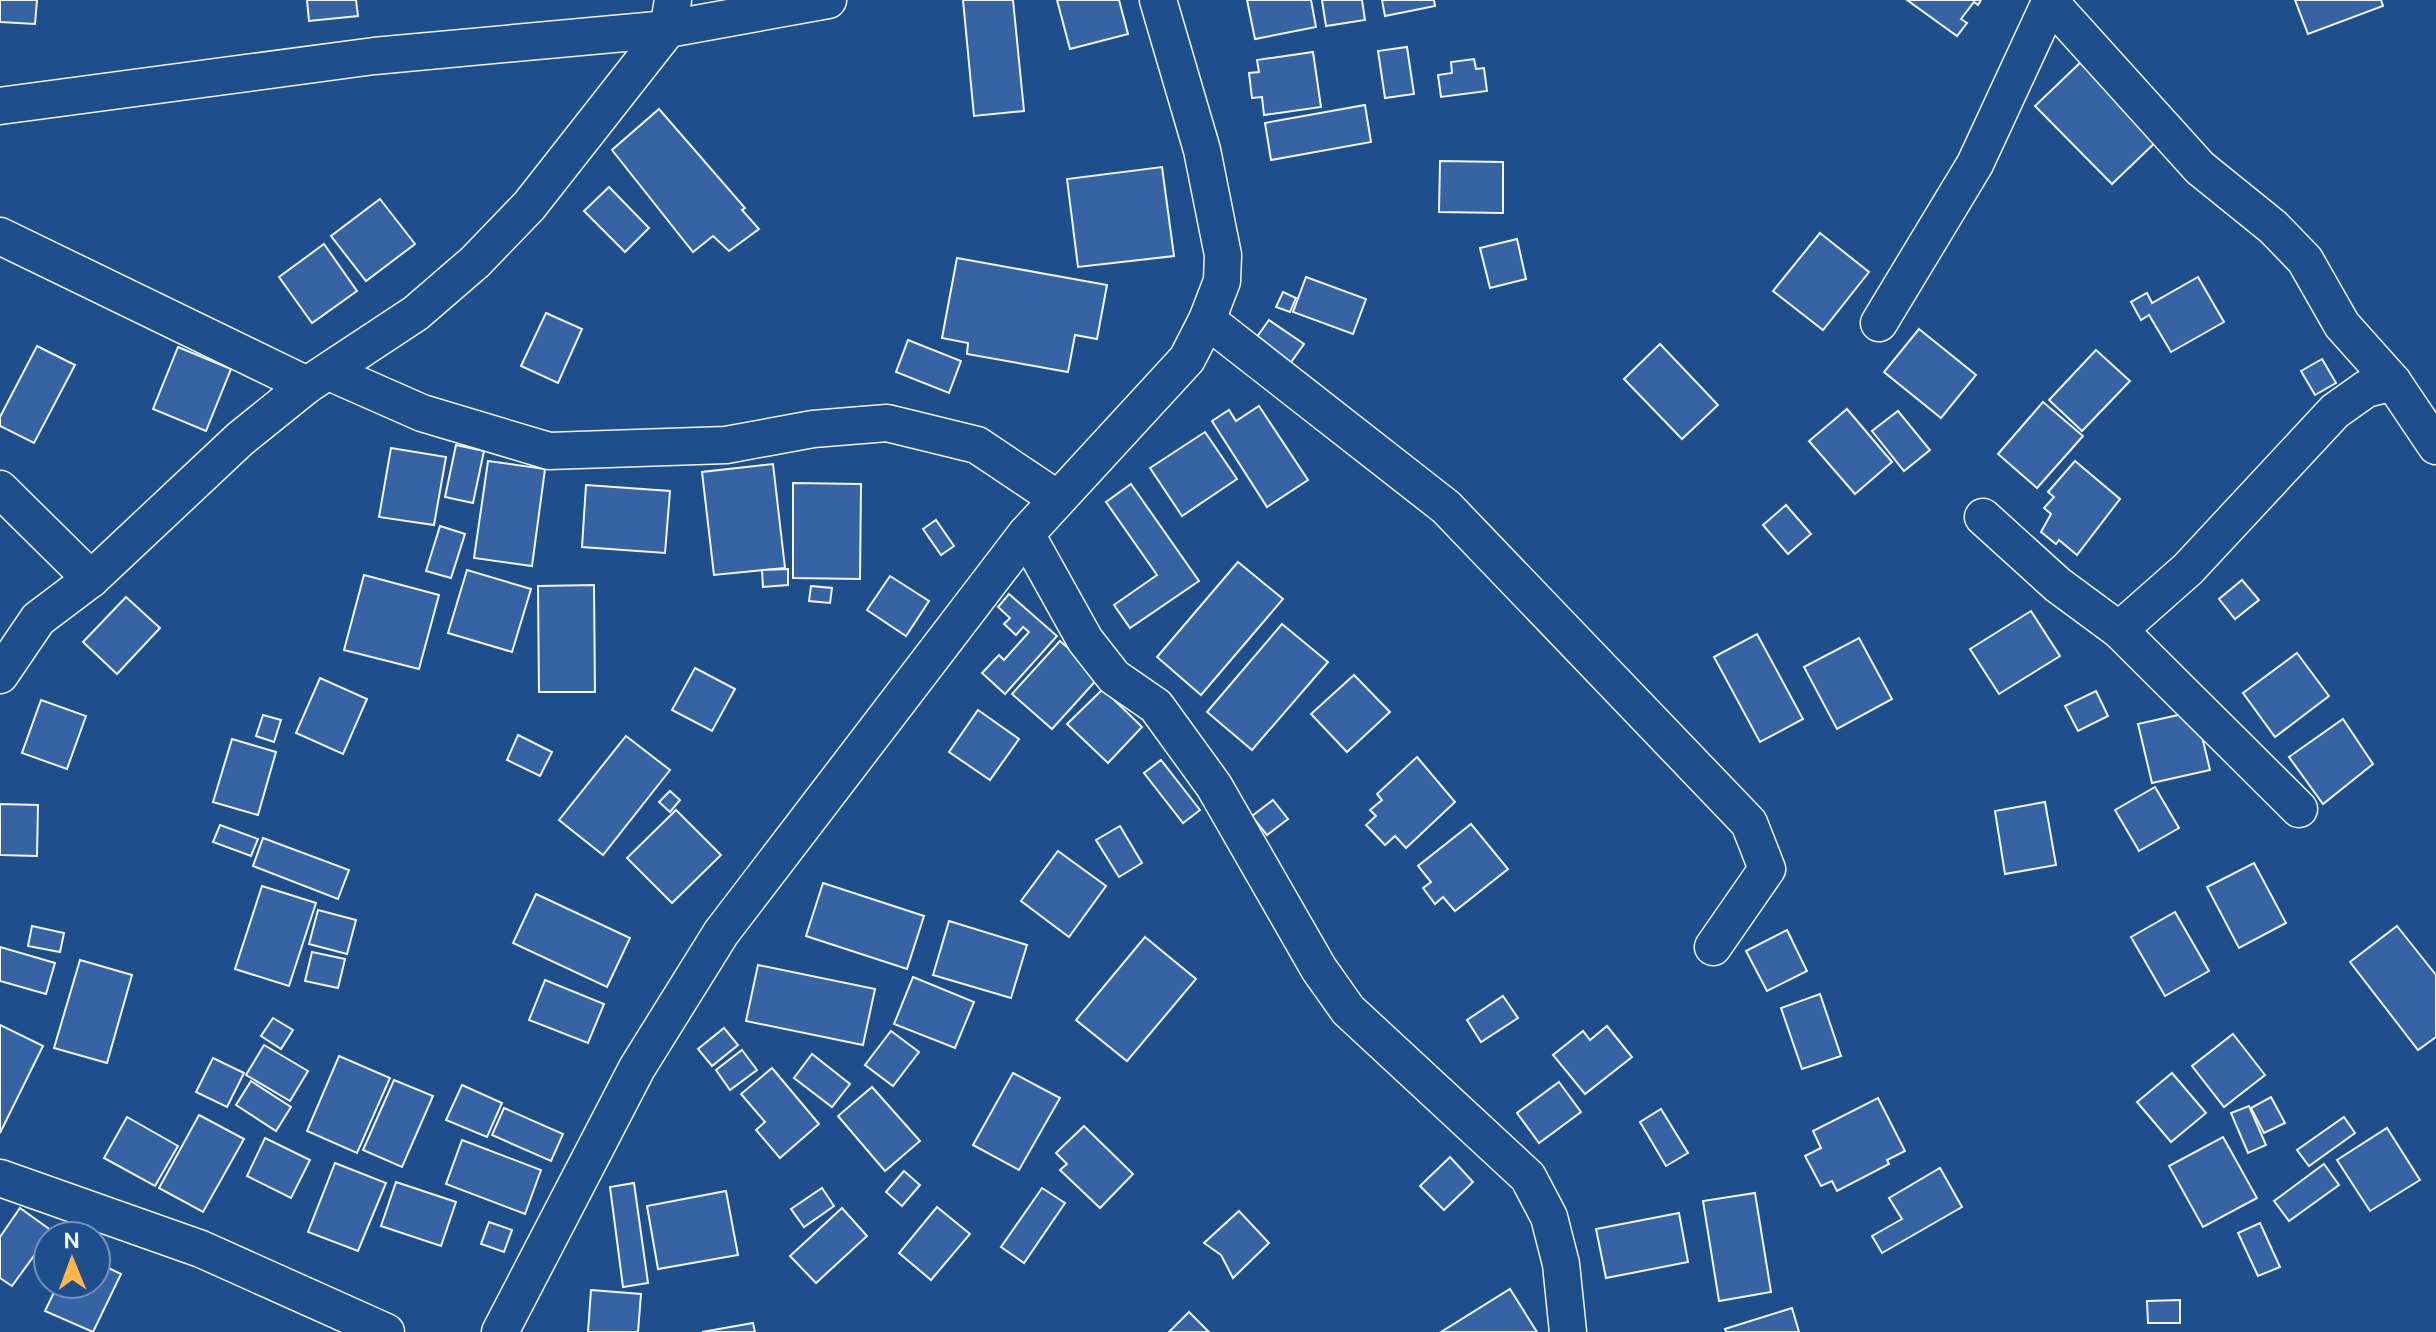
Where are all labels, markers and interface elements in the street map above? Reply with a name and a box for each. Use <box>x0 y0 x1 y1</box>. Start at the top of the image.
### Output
north arrow <box>32 1220 112 1300</box>
text: N <box>63 1226 80 1255</box>

